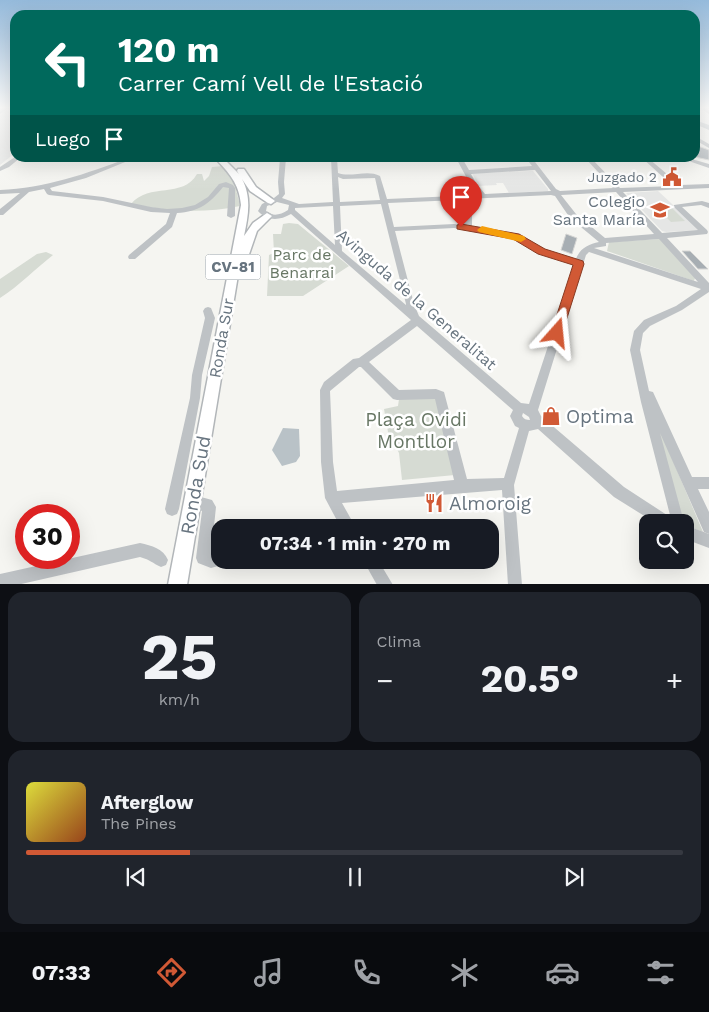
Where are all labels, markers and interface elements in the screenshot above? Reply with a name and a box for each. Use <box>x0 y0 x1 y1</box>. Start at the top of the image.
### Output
text: 120 m <box>118 29 219 71</box>
icon: left <box>35 30 100 95</box>
text: Carrer Camí Vell de l'Estació <box>118 71 423 96</box>
icon: arrive <box>100 125 128 153</box>
text: Luego <box>35 128 90 151</box>
public building icon: Juzgado 2 <box>661 166 683 188</box>
place label: Juzgado 2 <box>588 169 657 185</box>
pin <box>440 176 482 227</box>
icon: arrive <box>447 183 475 211</box>
place label: Colegio Santa María <box>553 192 645 229</box>
school or university icon: Colegio Santa María <box>649 199 671 221</box>
street label: Avinguda de la Generalitat <box>333 225 501 374</box>
park label: Parc de Benarrai <box>270 245 334 282</box>
road number: CV-81 <box>206 254 260 280</box>
street label: Ronda Sur <box>205 296 238 379</box>
position arrow <box>530 306 582 358</box>
shop icon: Optima <box>540 405 562 427</box>
place label: Optima <box>566 405 634 428</box>
park label: Plaça Ovidi Montllor <box>365 408 467 453</box>
street label: Ronda Sud <box>175 434 215 536</box>
restaurant icon: Almoroig <box>423 492 445 514</box>
place label: Almoroig <box>449 492 532 515</box>
speed limit sign: 30 <box>15 504 80 569</box>
map controls <box>639 514 694 569</box>
button: search <box>639 514 694 569</box>
text: 07:34 · 1 min · 270 m <box>260 532 450 555</box>
text: 25 <box>141 619 218 695</box>
text: Clima <box>377 632 421 651</box>
text: 20.5° <box>480 657 579 701</box>
text: − <box>377 664 393 697</box>
text: + <box>666 664 683 697</box>
text: km/h <box>159 690 200 709</box>
text: Afterglow <box>101 791 193 814</box>
text: The Pines <box>101 814 177 833</box>
icon: previous <box>122 863 150 891</box>
icon: pause <box>341 863 369 891</box>
icon: next <box>560 863 588 891</box>
icon: directions <box>154 955 189 990</box>
icon: music <box>251 955 286 990</box>
icon: phone <box>349 955 384 990</box>
icon: climate <box>447 955 482 990</box>
icon: car <box>545 955 580 990</box>
icon: filters <box>643 955 678 990</box>
text: 07:33 <box>31 960 91 985</box>

